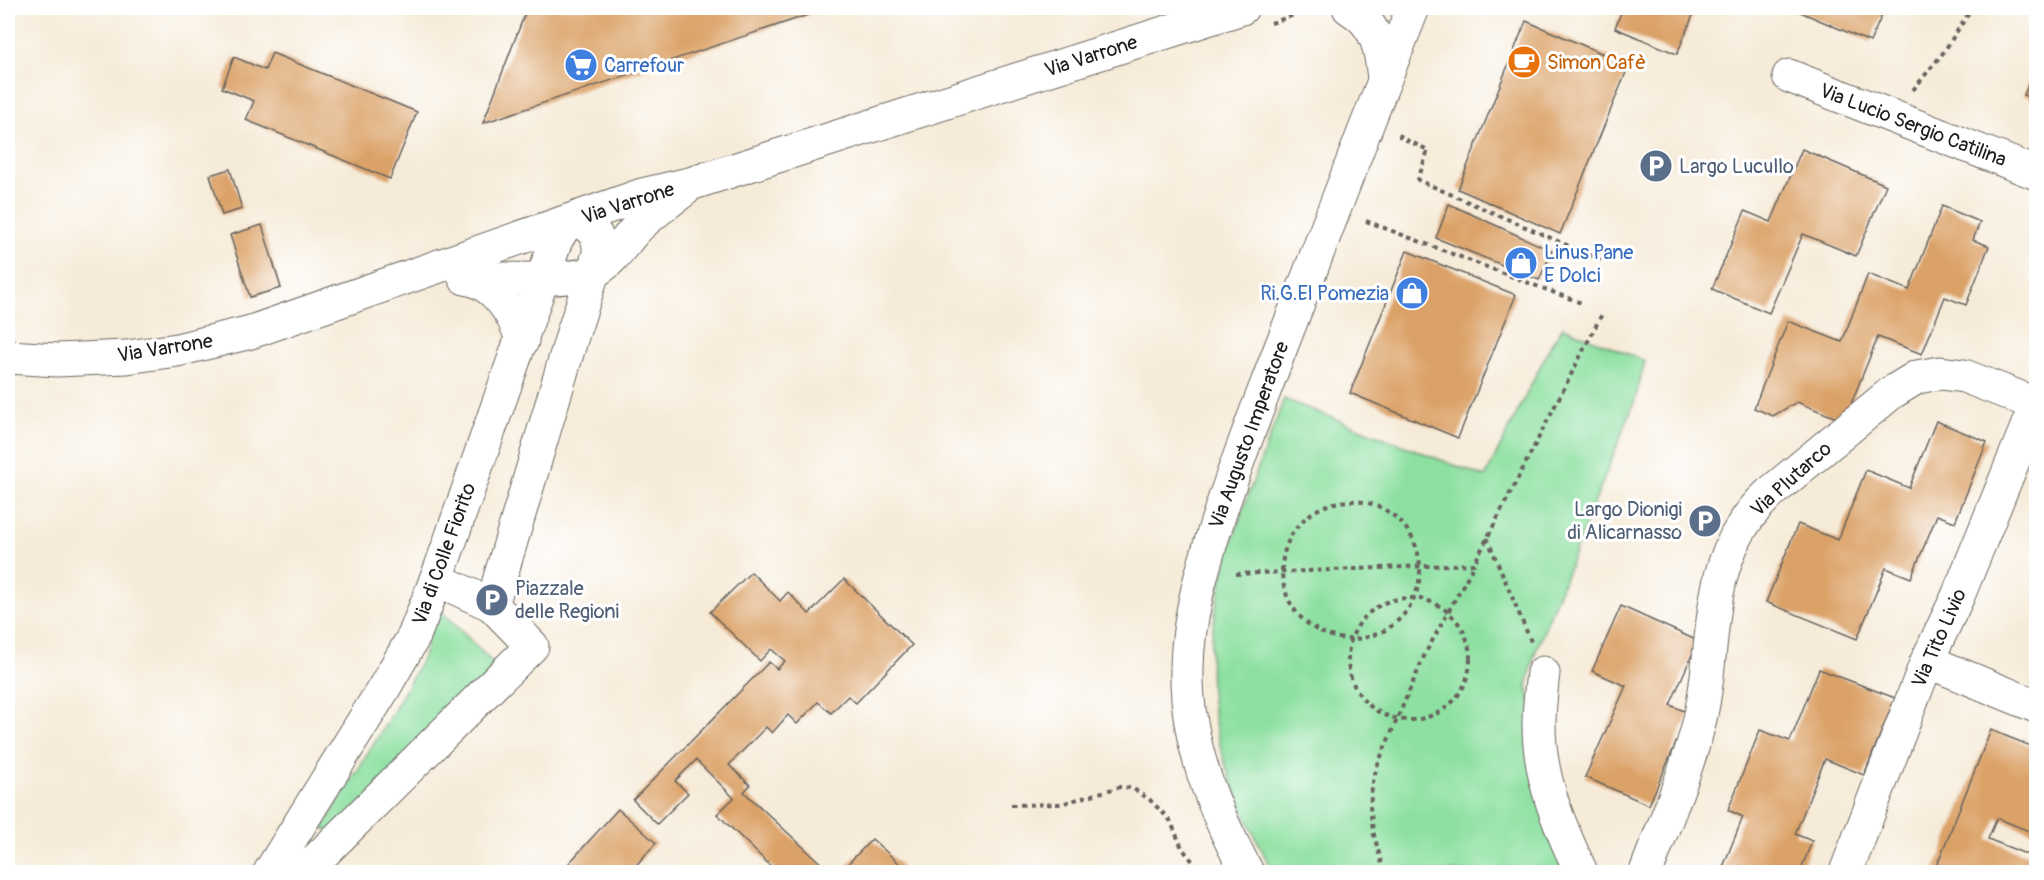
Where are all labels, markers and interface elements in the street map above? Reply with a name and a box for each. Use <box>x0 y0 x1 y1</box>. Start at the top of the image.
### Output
street label: Via Varrone <box>1041 29 1141 83</box>
cafe icon: Simon Cafè <box>1506 44 1542 80</box>
supermarket icon: Carrefour <box>563 47 599 83</box>
place label: Simon Cafè <box>1547 50 1646 75</box>
place label: Carrefour <box>604 53 684 78</box>
street label: Via Lucio Sergio Catilina <box>1816 78 2010 172</box>
parking icon: Largo Lucullo <box>1638 148 1674 184</box>
place label: Largo Lucullo <box>1679 154 1794 179</box>
street label: Via Varrone <box>578 176 678 230</box>
place label: Linus Pane E Dolci <box>1544 240 1634 288</box>
shop icon: Linus Pane E Dolci <box>1503 245 1539 281</box>
shop icon: Ri.G.El Pomezia <box>1394 275 1430 311</box>
place label: Ri.G.El Pomezia <box>1260 281 1389 306</box>
street label: Via Varrone <box>116 328 215 368</box>
street label: Via Augusto Imperatore <box>1203 338 1295 532</box>
street label: Via Plutarco <box>1745 436 1837 522</box>
street label: Via di Colle Fiorito <box>407 479 481 629</box>
place label: Largo Dionigi di Alicarnasso <box>1567 497 1682 545</box>
parking icon: Largo Dionigi di Alicarnasso <box>1687 503 1723 539</box>
place label: Piazzale delle Regioni <box>515 576 619 624</box>
parking icon: Piazzale delle Regioni <box>474 582 510 618</box>
street label: Via Tito Livio <box>1906 584 1972 691</box>

